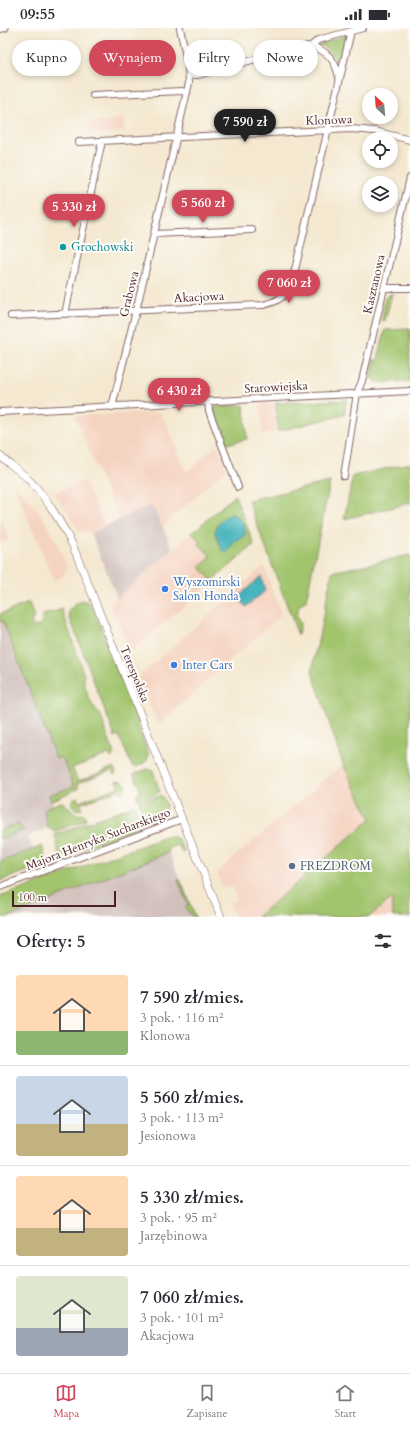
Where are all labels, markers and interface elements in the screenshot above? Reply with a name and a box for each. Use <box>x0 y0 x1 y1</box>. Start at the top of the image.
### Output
text: 09:55 <box>20 4 55 24</box>
chip: Kupno <box>12 40 81 76</box>
chip: Wynajem <box>89 40 176 76</box>
chip: Filtry <box>184 40 245 76</box>
chip: Nowe <box>253 40 318 76</box>
north arrow <box>362 88 398 124</box>
map controls <box>362 88 398 212</box>
pin: 7 590 zł <box>204 109 286 143</box>
street label: Klonowa <box>305 111 353 129</box>
text: 7 590 zł <box>223 113 267 131</box>
button: locate <box>362 132 398 168</box>
button: layers <box>362 176 398 212</box>
pin: 5 560 zł <box>162 190 244 224</box>
pin: 5 330 zł <box>33 194 115 228</box>
text: 5 560 zł <box>181 194 225 212</box>
text: 5 330 zł <box>52 198 96 216</box>
place label: Grochowski <box>71 239 134 255</box>
marker: Grochowski <box>58 242 68 252</box>
street label: Kasztanowa <box>359 252 389 315</box>
street label: Grabowa <box>116 269 143 319</box>
pin: 7 060 zł <box>248 270 330 304</box>
text: 7 060 zł <box>267 274 311 292</box>
street label: Akacjowa <box>173 288 225 306</box>
street label: Starowiejska <box>244 377 309 397</box>
pin: 6 430 zł <box>138 378 220 412</box>
text: 6 430 zł <box>157 382 201 400</box>
place label: Wyszomirski Salon Honda <box>172 574 241 604</box>
marker: Wyszomirski Salon Honda <box>160 584 170 594</box>
street label: Terespolska <box>116 643 154 705</box>
place label: Inter Cars <box>182 657 233 673</box>
marker: Inter Cars <box>169 660 179 670</box>
street label: Majora Henryka Sucharskiego <box>23 804 173 874</box>
place label: FREZDROM <box>300 858 372 874</box>
marker: FREZDROM <box>287 861 297 871</box>
scale bar <box>12 889 116 908</box>
text: 100 m <box>18 890 47 905</box>
text: Oferty: 5 <box>16 930 85 953</box>
icon: filters <box>372 930 394 952</box>
text: 7 590 zł/mies. <box>140 986 244 1009</box>
icon: home <box>48 991 96 1039</box>
text: 3 pok. · 116 m² <box>140 1009 223 1027</box>
text: Klonowa <box>140 1027 190 1045</box>
text: 5 560 zł/mies. <box>140 1086 244 1109</box>
icon: home <box>48 1092 96 1140</box>
text: 3 pok. · 113 m² <box>140 1109 223 1127</box>
text: Jesionowa <box>140 1127 196 1145</box>
text: 5 330 zł/mies. <box>140 1186 244 1209</box>
icon: home <box>48 1192 96 1240</box>
text: 3 pok. · 95 m² <box>140 1209 217 1227</box>
text: Jarzębinowa <box>140 1227 208 1245</box>
text: 7 060 zł/mies. <box>140 1286 244 1309</box>
icon: home <box>48 1292 96 1340</box>
text: 3 pok. · 101 m² <box>140 1309 223 1327</box>
text: Akacjowa <box>140 1327 194 1345</box>
tab: Mapa <box>54 1382 79 1421</box>
tab: Zapisane <box>186 1382 227 1421</box>
tab: Start <box>334 1382 356 1421</box>

